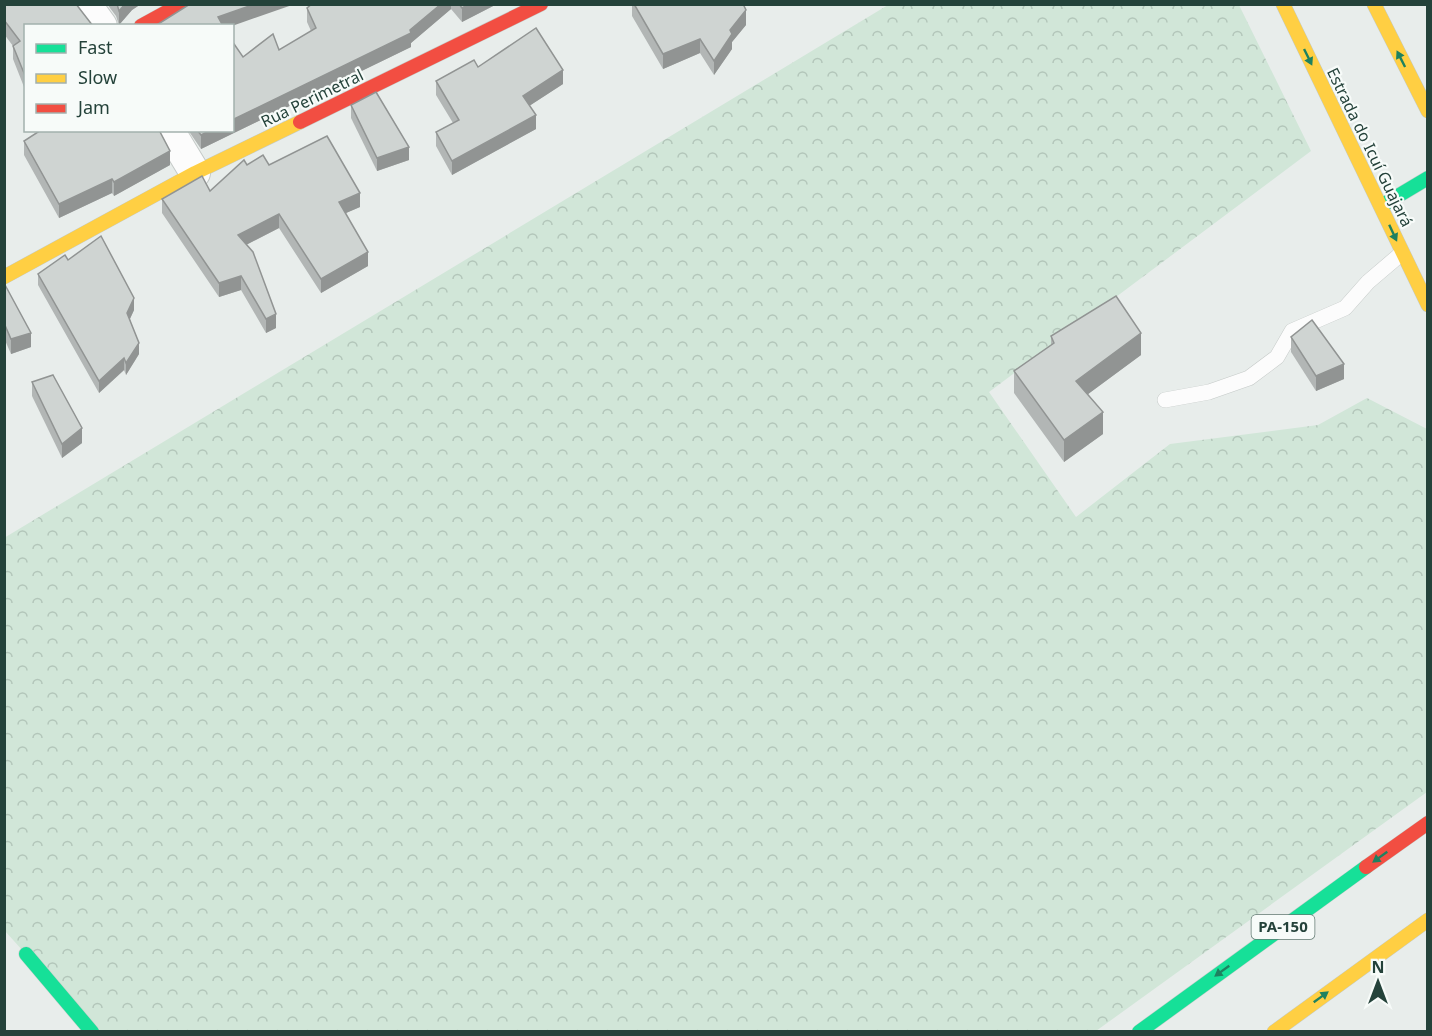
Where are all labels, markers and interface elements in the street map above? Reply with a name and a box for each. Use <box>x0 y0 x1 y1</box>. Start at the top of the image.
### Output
legend <box>24 24 234 132</box>
text: Fast <box>78 35 113 59</box>
one-way arrow <box>1304 49 1313 66</box>
one-way arrow <box>1396 50 1406 67</box>
street label: Rua Perimetral <box>257 64 367 132</box>
street label: Estrada do Icuí Guajará <box>1322 64 1418 230</box>
text: Slow <box>78 65 117 89</box>
text: Jam <box>76 95 110 119</box>
one-way arrow <box>1388 224 1398 242</box>
one-way arrow <box>1373 851 1389 863</box>
road number: PA-150 <box>1252 915 1314 939</box>
north arrow <box>1348 952 1408 1012</box>
text: N <box>1371 956 1385 978</box>
one-way arrow <box>1215 965 1230 977</box>
one-way arrow <box>1313 991 1329 1003</box>

